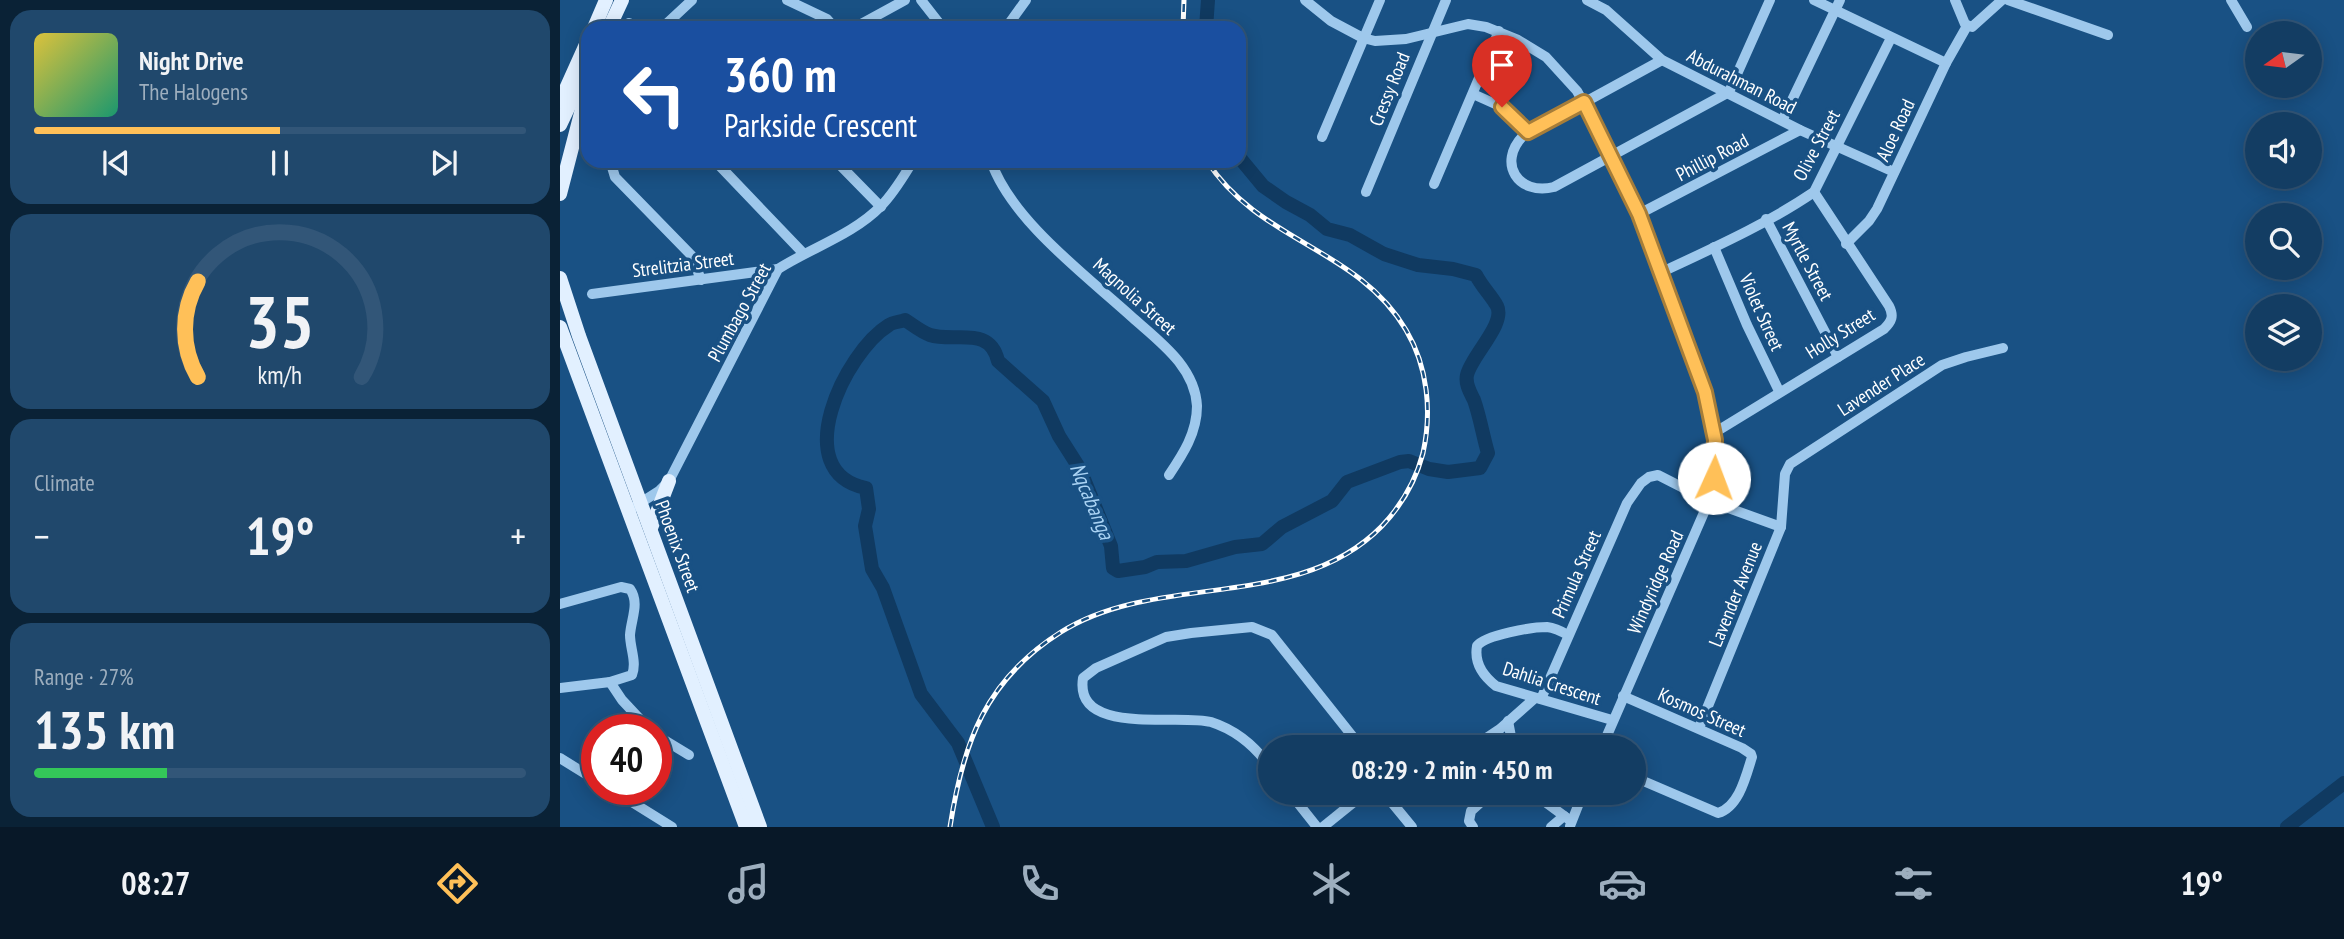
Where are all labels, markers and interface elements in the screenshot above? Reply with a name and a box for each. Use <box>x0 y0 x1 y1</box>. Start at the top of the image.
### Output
north arrow <box>2245 21 2322 98</box>
map controls <box>2245 21 2322 371</box>
pin <box>1472 35 1532 107</box>
text: 360 m <box>724 42 837 106</box>
street label: Abdurahman Road <box>1683 43 1801 119</box>
text: Night Drive <box>139 44 244 77</box>
icon: arrive <box>1483 46 1521 84</box>
icon: left <box>609 49 700 140</box>
street label: Cressy Road <box>1363 49 1415 129</box>
text: The Halogens <box>139 77 248 106</box>
street label: Aloe Road <box>1870 95 1920 165</box>
text: Parkside Crescent <box>724 104 917 146</box>
street label: Olive Street <box>1787 104 1845 185</box>
button: sound <box>2245 112 2322 189</box>
street label: Phillip Road <box>1672 128 1752 186</box>
icon: previous <box>97 144 135 182</box>
icon: pause <box>261 144 299 182</box>
icon: next <box>425 144 463 182</box>
button: search <box>2245 203 2322 280</box>
street label: Myrtle Street <box>1777 217 1839 305</box>
street label: Strelitzia Street <box>631 246 736 282</box>
street label: Magnolia Street <box>1088 252 1182 340</box>
street label: Plumbago Street <box>702 258 776 366</box>
street label: Violet Street <box>1734 269 1790 355</box>
text: 35 <box>245 274 315 368</box>
button: layers <box>2245 294 2322 371</box>
street label: Holly Street <box>1801 302 1880 364</box>
street label: Lavender Place <box>1833 347 1929 421</box>
text: km/h <box>258 359 302 391</box>
position arrow <box>1677 441 1751 515</box>
water label: Nqcabanga <box>1064 459 1121 545</box>
text: Climate <box>34 468 95 497</box>
street label: Phoenix Street <box>650 497 706 596</box>
text: 19° <box>246 502 314 569</box>
text: − <box>34 511 50 560</box>
text: + <box>510 511 526 560</box>
street label: Primula Street <box>1546 526 1606 622</box>
street label: Windyridge Road <box>1622 527 1688 637</box>
street label: Lavender Avenue <box>1703 538 1767 650</box>
street label: Dahlia Crescent <box>1500 656 1605 710</box>
text: Range · 27% <box>34 662 134 691</box>
street label: Kosmos Street <box>1654 682 1750 742</box>
text: 135 km <box>34 696 175 763</box>
speed limit sign: 40 <box>581 714 672 805</box>
text: 08:29 · 2 min · 450 m <box>1352 753 1552 786</box>
icon: directions <box>433 859 482 908</box>
icon: music <box>724 859 773 908</box>
icon: phone <box>1015 859 1064 908</box>
icon: climate <box>1307 859 1356 908</box>
icon: car <box>1598 859 1647 908</box>
icon: filters <box>1889 859 1938 908</box>
text: 08:27 <box>121 862 190 904</box>
text: 19° <box>2181 862 2223 904</box>

